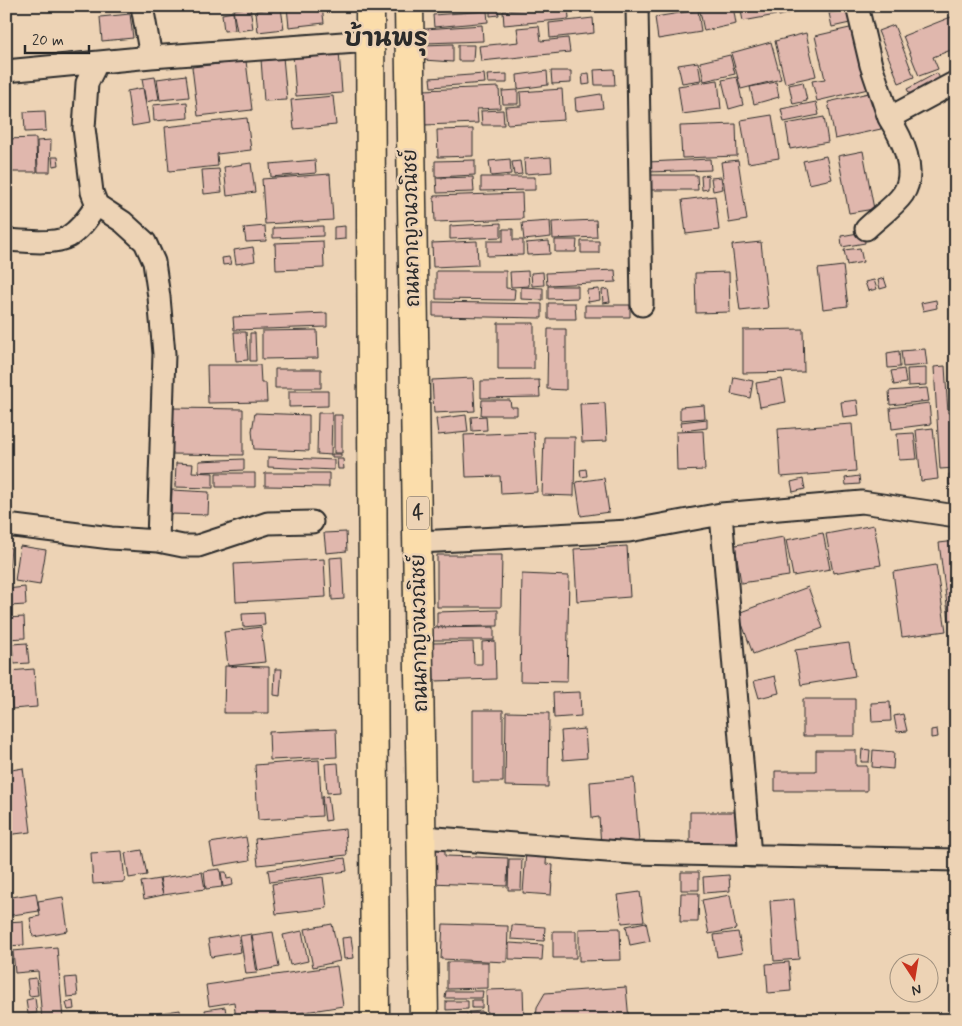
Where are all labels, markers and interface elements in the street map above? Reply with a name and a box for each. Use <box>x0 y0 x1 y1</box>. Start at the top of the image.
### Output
district label: บ้านพรุ <box>344 21 428 56</box>
scale bar <box>25 22 89 54</box>
text: 20 m <box>32 31 64 51</box>
street label: ถนนกาญจนวณิชย์ <box>396 149 427 307</box>
road number: 4 <box>407 496 429 530</box>
street label: ถนนกาญจนวณิชย์ <box>404 554 435 712</box>
north arrow <box>890 954 940 1004</box>
text: N <box>910 980 923 1000</box>

